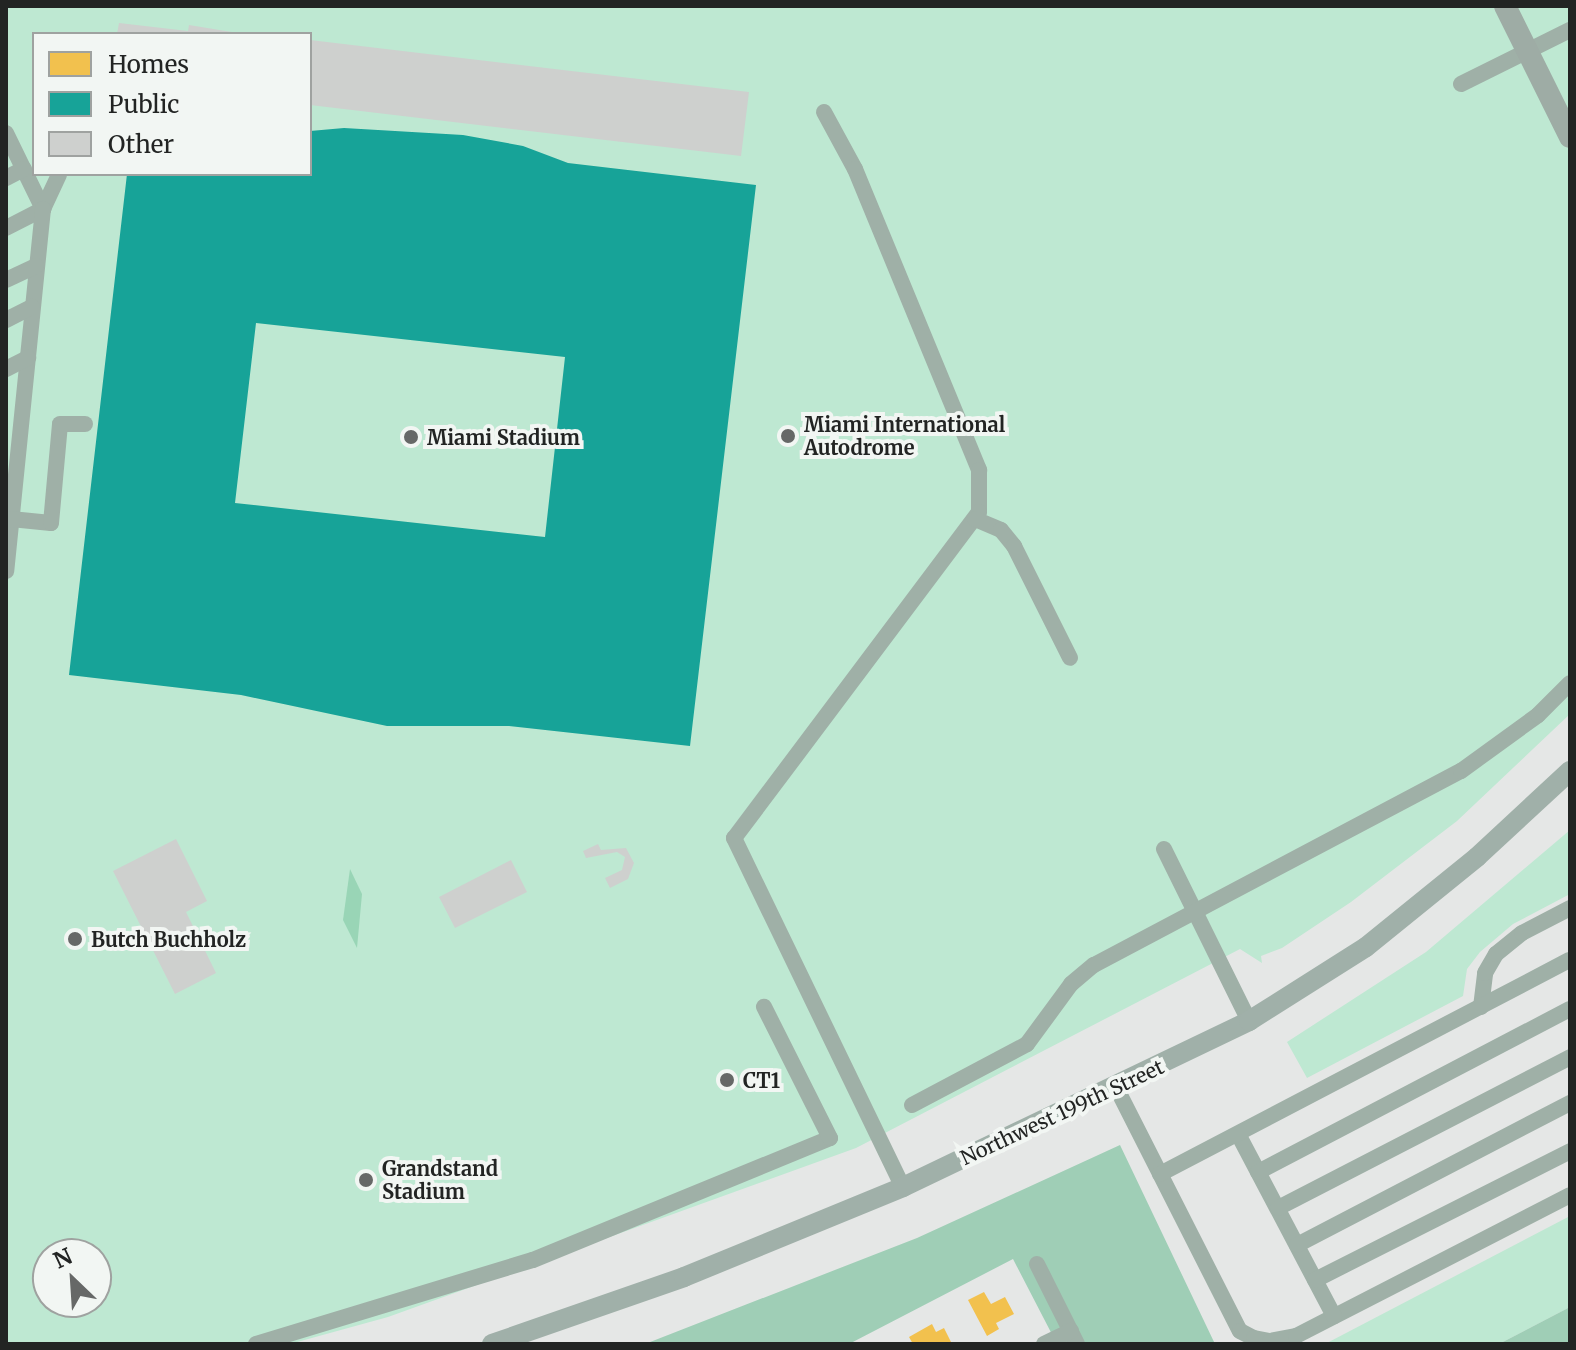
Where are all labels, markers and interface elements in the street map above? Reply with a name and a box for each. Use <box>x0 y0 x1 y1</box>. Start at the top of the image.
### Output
legend <box>32 32 312 176</box>
text: Homes <box>108 49 189 80</box>
text: Public <box>108 89 179 120</box>
text: Other <box>108 129 174 160</box>
place label: Miami International Autodrome <box>804 412 1005 459</box>
place label: Miami Stadium <box>427 425 580 449</box>
marker: Miami International Autodrome <box>779 427 797 445</box>
marker: Miami Stadium <box>402 428 420 446</box>
place label: Butch Buchholz <box>91 927 246 951</box>
marker: Butch Buchholz <box>66 930 84 948</box>
street label: Northwest 199th Street <box>957 1054 1167 1170</box>
place label: CT1 <box>743 1068 780 1092</box>
marker: CT1 <box>718 1071 736 1089</box>
place label: Grandstand Stadium <box>382 1156 498 1203</box>
marker: Grandstand Stadium <box>357 1171 375 1189</box>
north arrow <box>32 1238 112 1318</box>
text: N <box>49 1242 76 1274</box>

